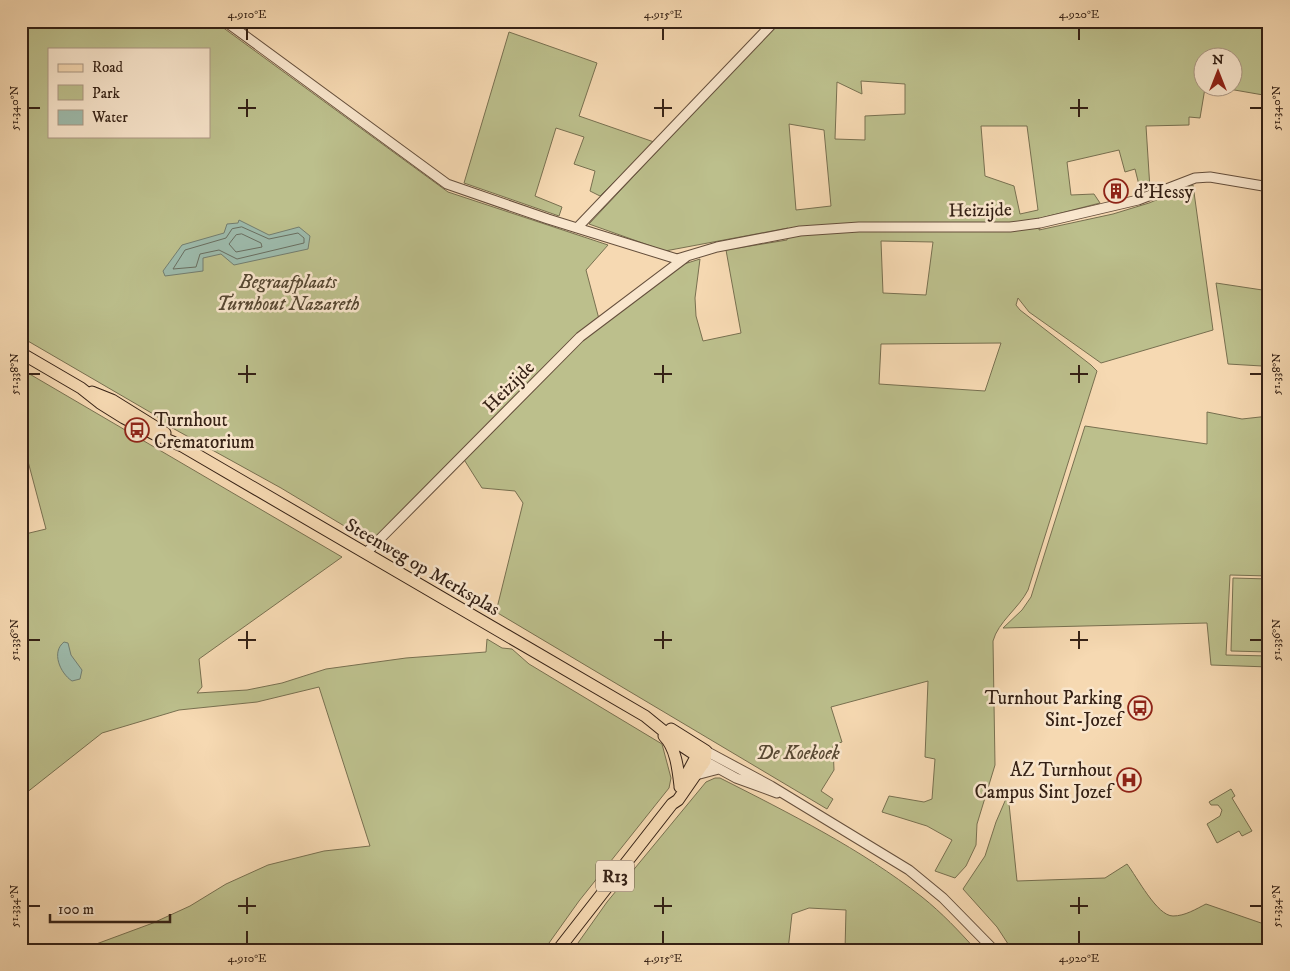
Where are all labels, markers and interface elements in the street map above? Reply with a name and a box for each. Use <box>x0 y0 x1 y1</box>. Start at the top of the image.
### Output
text: 4.910°E <box>227 7 267 22</box>
text: 4.915°E <box>644 7 683 22</box>
text: 4.920°E <box>1059 7 1100 22</box>
legend <box>48 48 210 138</box>
north arrow <box>1192 48 1242 98</box>
text: N <box>1212 51 1224 69</box>
text: Road <box>92 58 124 77</box>
text: Park <box>92 84 121 103</box>
text: 51.340°N <box>7 85 22 130</box>
text: 51.340°N <box>1269 85 1284 130</box>
text: Water <box>91 108 128 127</box>
building icon: d'Hessy <box>1103 178 1129 204</box>
place label: d'Hessy <box>1134 181 1195 204</box>
street label: Heizijde <box>948 198 1012 223</box>
park label: Begraafplaats Turnhout Nazareth <box>216 271 360 316</box>
text: 51.338°N <box>7 353 22 395</box>
text: 51.338°N <box>1269 353 1284 395</box>
street label: Heizijde <box>478 356 540 418</box>
place label: Turnhout Crematorium <box>154 409 254 454</box>
bus stop icon: Turnhout Crematorium <box>124 417 150 443</box>
street label: Steenweg op Merksplas <box>341 514 504 621</box>
text: 51.336°N <box>7 619 22 661</box>
text: 51.336°N <box>1269 619 1284 661</box>
place label: Turnhout Parking Sint-Jozef <box>985 687 1125 732</box>
bus stop icon: Turnhout Parking Sint-Jozef <box>1127 695 1153 721</box>
park label: De Koekoek <box>756 742 840 765</box>
place label: AZ Turnhout Campus Sint Jozef <box>974 759 1115 804</box>
hospital icon: AZ Turnhout Campus Sint Jozef <box>1116 767 1142 793</box>
road number: R13 <box>596 860 634 891</box>
text: 51.334°N <box>7 884 22 927</box>
text: 51.334°N <box>1269 884 1284 927</box>
scale bar <box>50 891 170 923</box>
text: 100 m <box>58 900 94 919</box>
text: 4.910°E <box>227 951 267 966</box>
text: 4.915°E <box>644 951 683 966</box>
text: 4.920°E <box>1059 951 1100 966</box>

